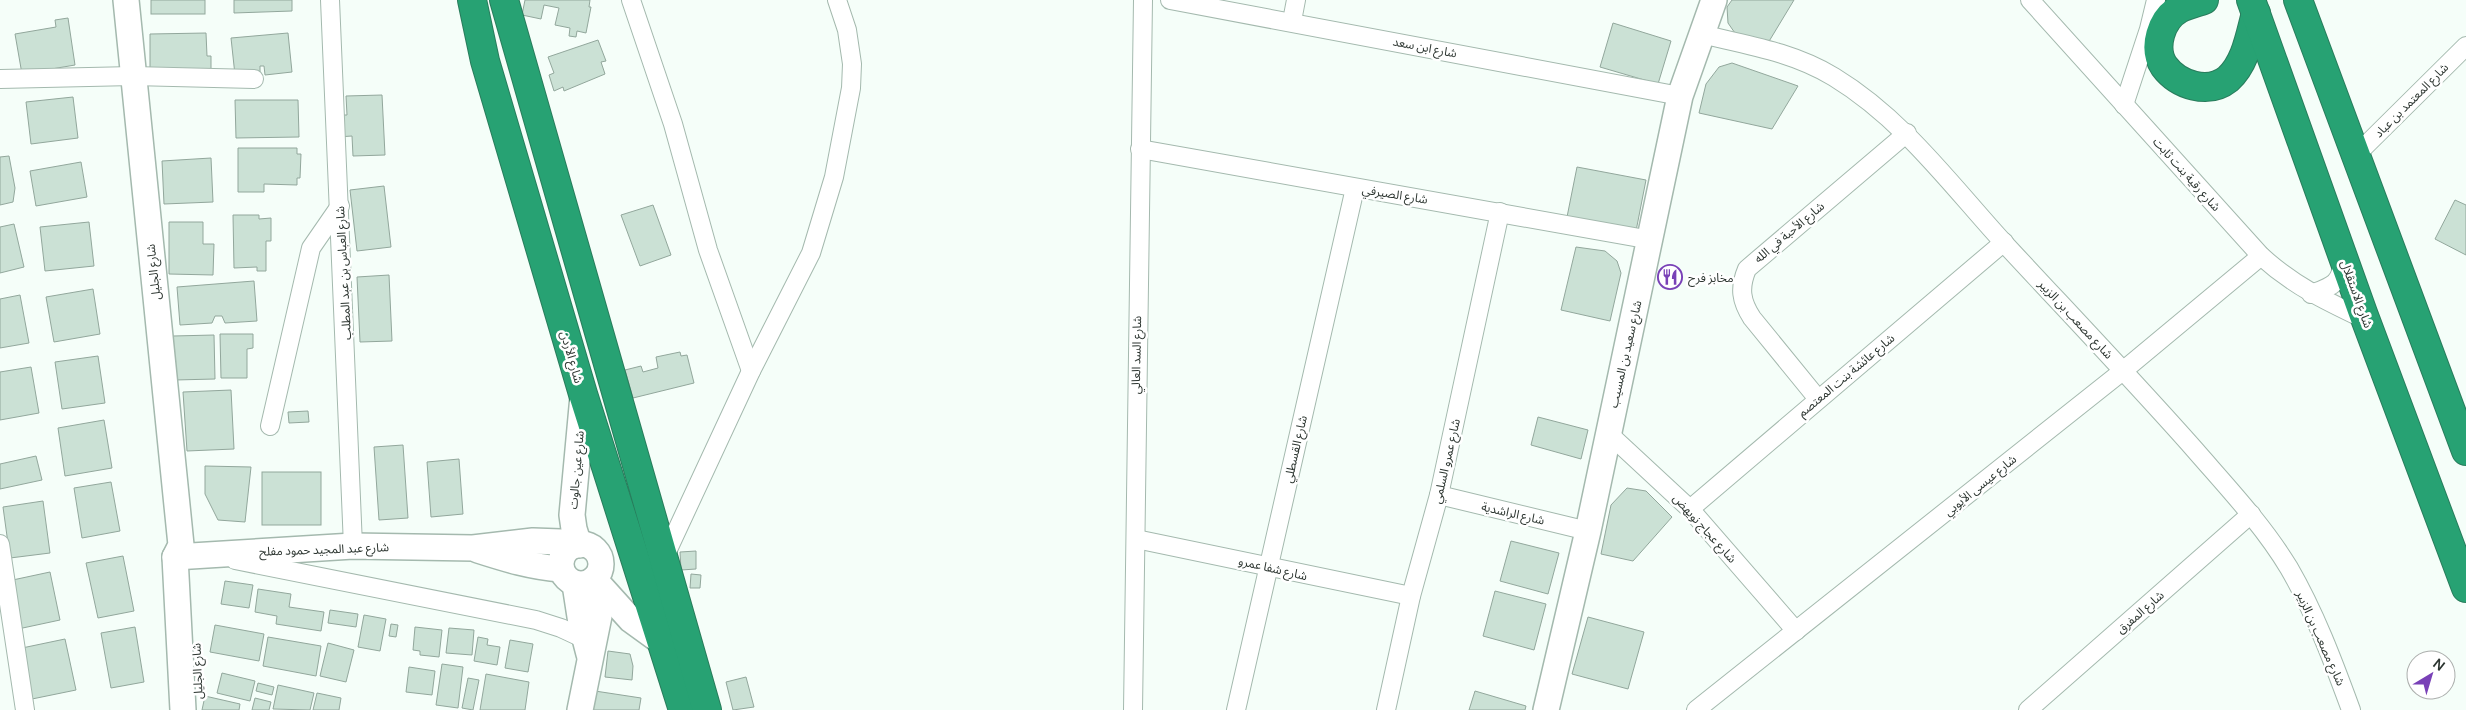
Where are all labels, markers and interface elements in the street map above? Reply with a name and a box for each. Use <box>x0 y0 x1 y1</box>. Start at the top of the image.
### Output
street label: شارع ابن سعد <box>1391 32 1459 63</box>
street label: شارع المعتمد بن عباد <box>2370 59 2453 142</box>
street label: شارع رقية بنت ثابت <box>2148 133 2225 215</box>
street label: شارع الصيرفي <box>1361 180 1429 209</box>
street label: شارع الأحبة في الله <box>1750 198 1829 268</box>
street label: شارع العباس بن عبد المطلب <box>331 206 356 340</box>
street label: شارع الجليل <box>142 243 165 301</box>
street label: شارع الاستقلال <box>2336 258 2377 331</box>
restaurant icon: مخابز فرح <box>1657 264 1683 290</box>
place label: مخابز فرح <box>1688 269 1734 287</box>
street label: شارع مصعب بن الزبير <box>2033 275 2117 363</box>
street label: شارع سعيد بن المسيب <box>1604 299 1647 410</box>
street label: شارع السد العالي <box>1127 316 1147 394</box>
street label: شارع الأردن <box>555 329 588 385</box>
street label: شارع عائشة بنت المعتصم <box>1794 329 1899 421</box>
street label: شارع القسطلي <box>1279 414 1313 485</box>
street label: شارع عمرو السلمي <box>1428 417 1466 506</box>
street label: شارع عين جالوت <box>564 430 589 510</box>
street label: شارع عيسى الأيوبي <box>1940 450 2021 521</box>
street label: شارع عجاج نويهض <box>1669 490 1741 567</box>
street label: شارع الراشدية <box>1480 497 1546 529</box>
street label: شارع عبد المجيد حمود مفلح <box>259 538 389 561</box>
street label: شارع شفا عمرو <box>1237 552 1309 585</box>
street label: شارع المفرق <box>2112 586 2168 638</box>
street label: شارع مصعب بن الزبير <box>2291 587 2350 689</box>
street label: شارع الجليل <box>188 643 207 699</box>
north arrow <box>2406 650 2456 700</box>
text: N <box>2429 654 2449 675</box>

